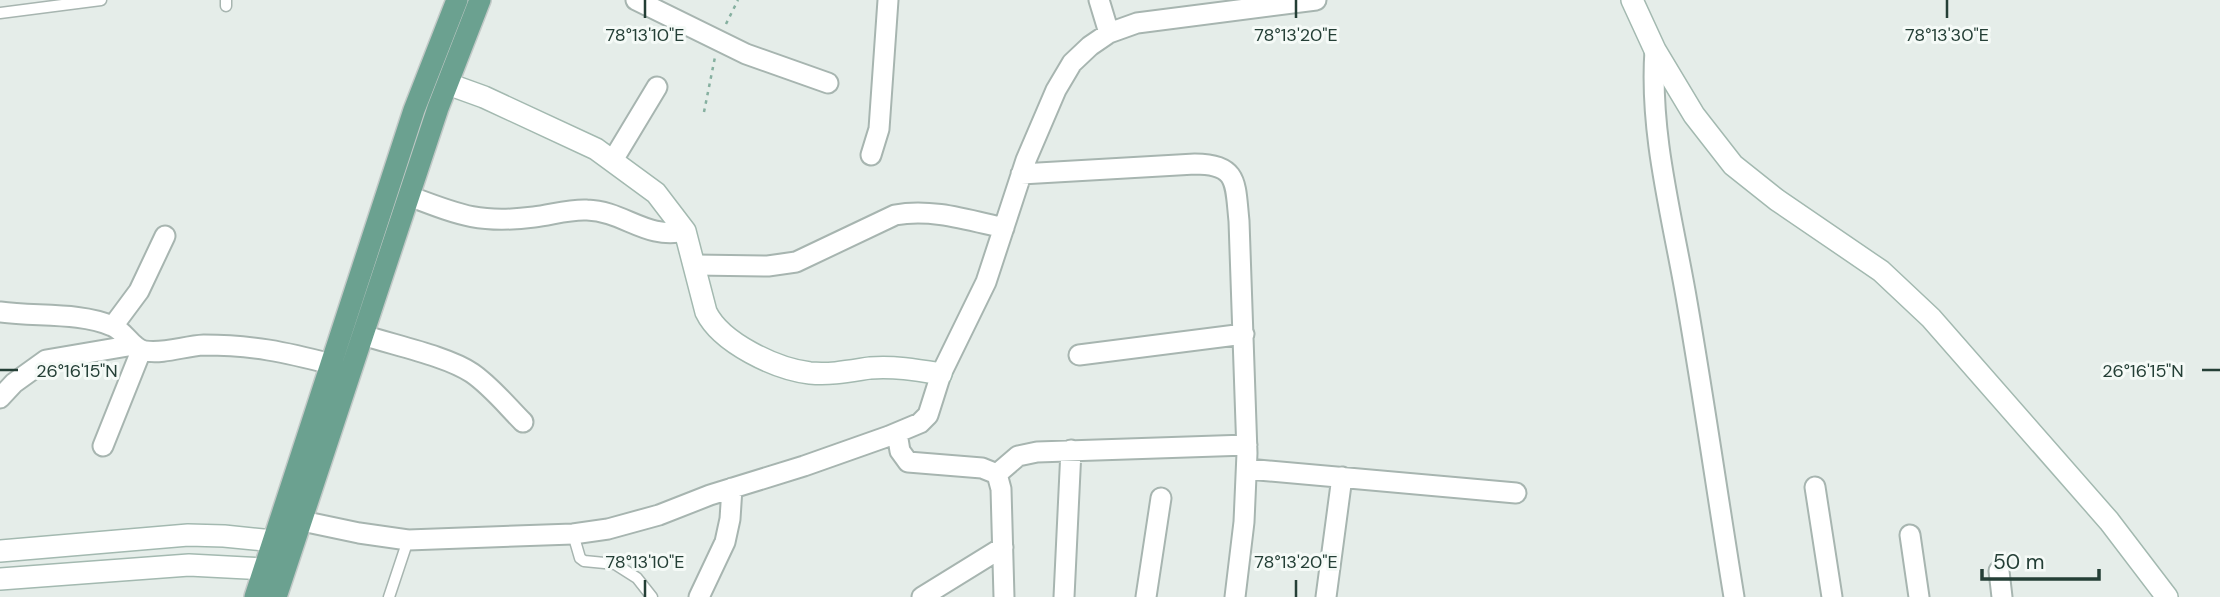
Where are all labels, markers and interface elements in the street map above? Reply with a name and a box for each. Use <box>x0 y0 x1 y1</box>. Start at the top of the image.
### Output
text: 78°13'10"E <box>606 23 684 47</box>
text: 78°13'20"E <box>1254 23 1338 47</box>
text: 78°13'30"E <box>1905 23 1989 47</box>
text: 26°16'15"N <box>36 359 118 383</box>
text: 26°16'15"N <box>2102 359 2184 383</box>
scale bar <box>1982 538 2099 582</box>
text: 50 m <box>1993 548 2044 576</box>
text: 78°13'10"E <box>606 550 684 574</box>
text: 78°13'20"E <box>1254 550 1338 574</box>

